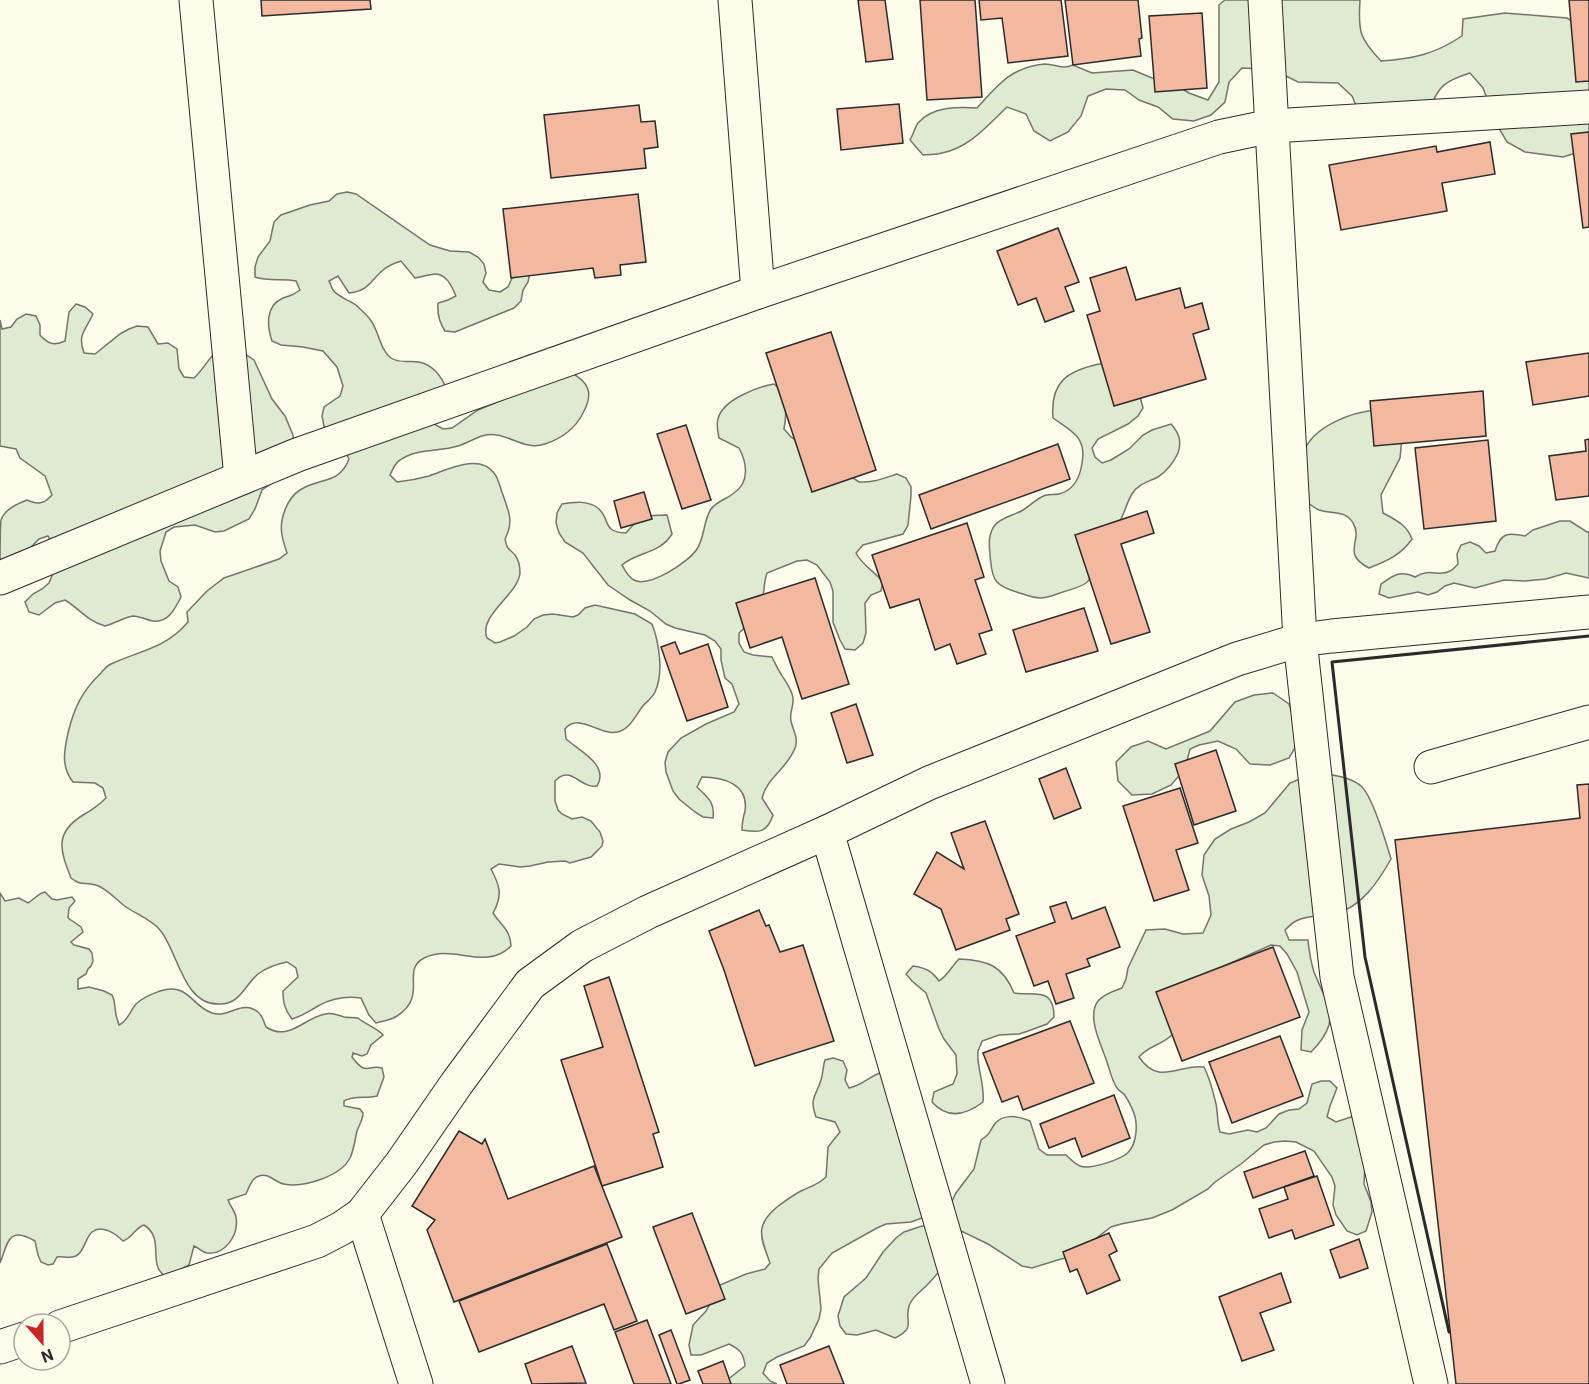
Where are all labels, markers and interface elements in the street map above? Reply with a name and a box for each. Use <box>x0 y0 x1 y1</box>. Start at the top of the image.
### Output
north arrow <box>12 1312 72 1372</box>
text: N <box>39 1345 56 1366</box>

